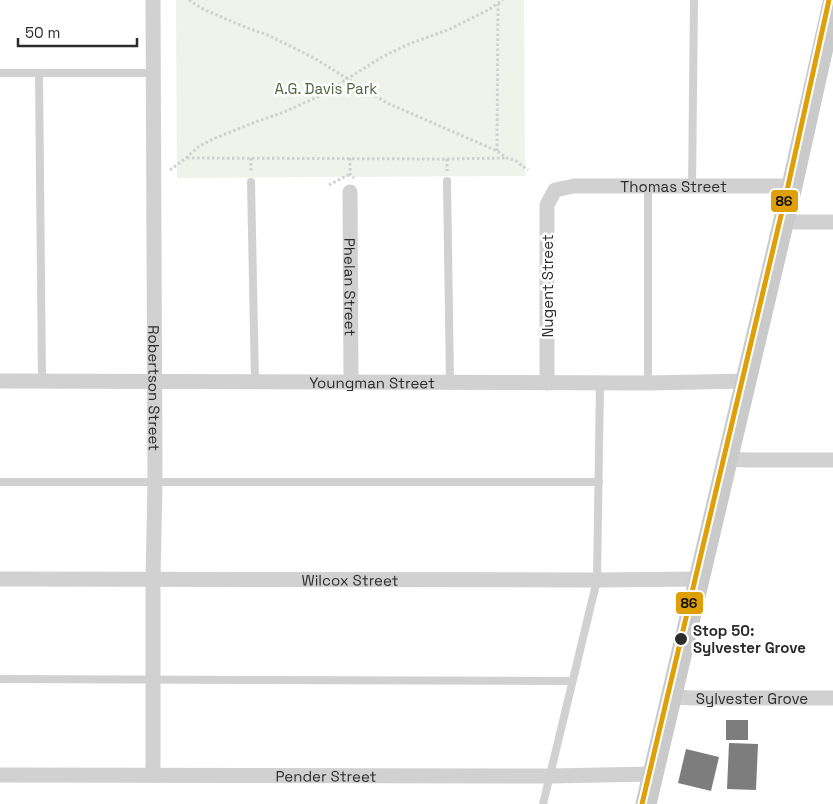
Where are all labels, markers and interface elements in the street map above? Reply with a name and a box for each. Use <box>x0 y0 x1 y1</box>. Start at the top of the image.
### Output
scale bar <box>18 15 136 47</box>
text: 50 m <box>25 23 60 42</box>
park label: A.G. Davis Park <box>275 79 377 98</box>
street label: Thomas Street <box>620 177 727 196</box>
line badge: 86 <box>770 189 799 213</box>
text: 86 <box>775 192 793 210</box>
street label: Nugent Street <box>538 234 557 338</box>
street label: Phelan Street <box>341 238 360 336</box>
street label: Robertson Street <box>145 325 164 451</box>
street label: Youngman Street <box>309 372 435 392</box>
street label: Wilcox Street <box>302 570 399 589</box>
line badge: 86 <box>675 591 704 615</box>
text: 86 <box>680 594 698 612</box>
place label: Stop 50: Sylvester Grove <box>693 621 806 657</box>
marker: Stop 50: Sylvester Grove <box>673 631 689 647</box>
street label: Sylvester Grove <box>696 689 808 708</box>
street label: Pender Street <box>276 766 377 785</box>

